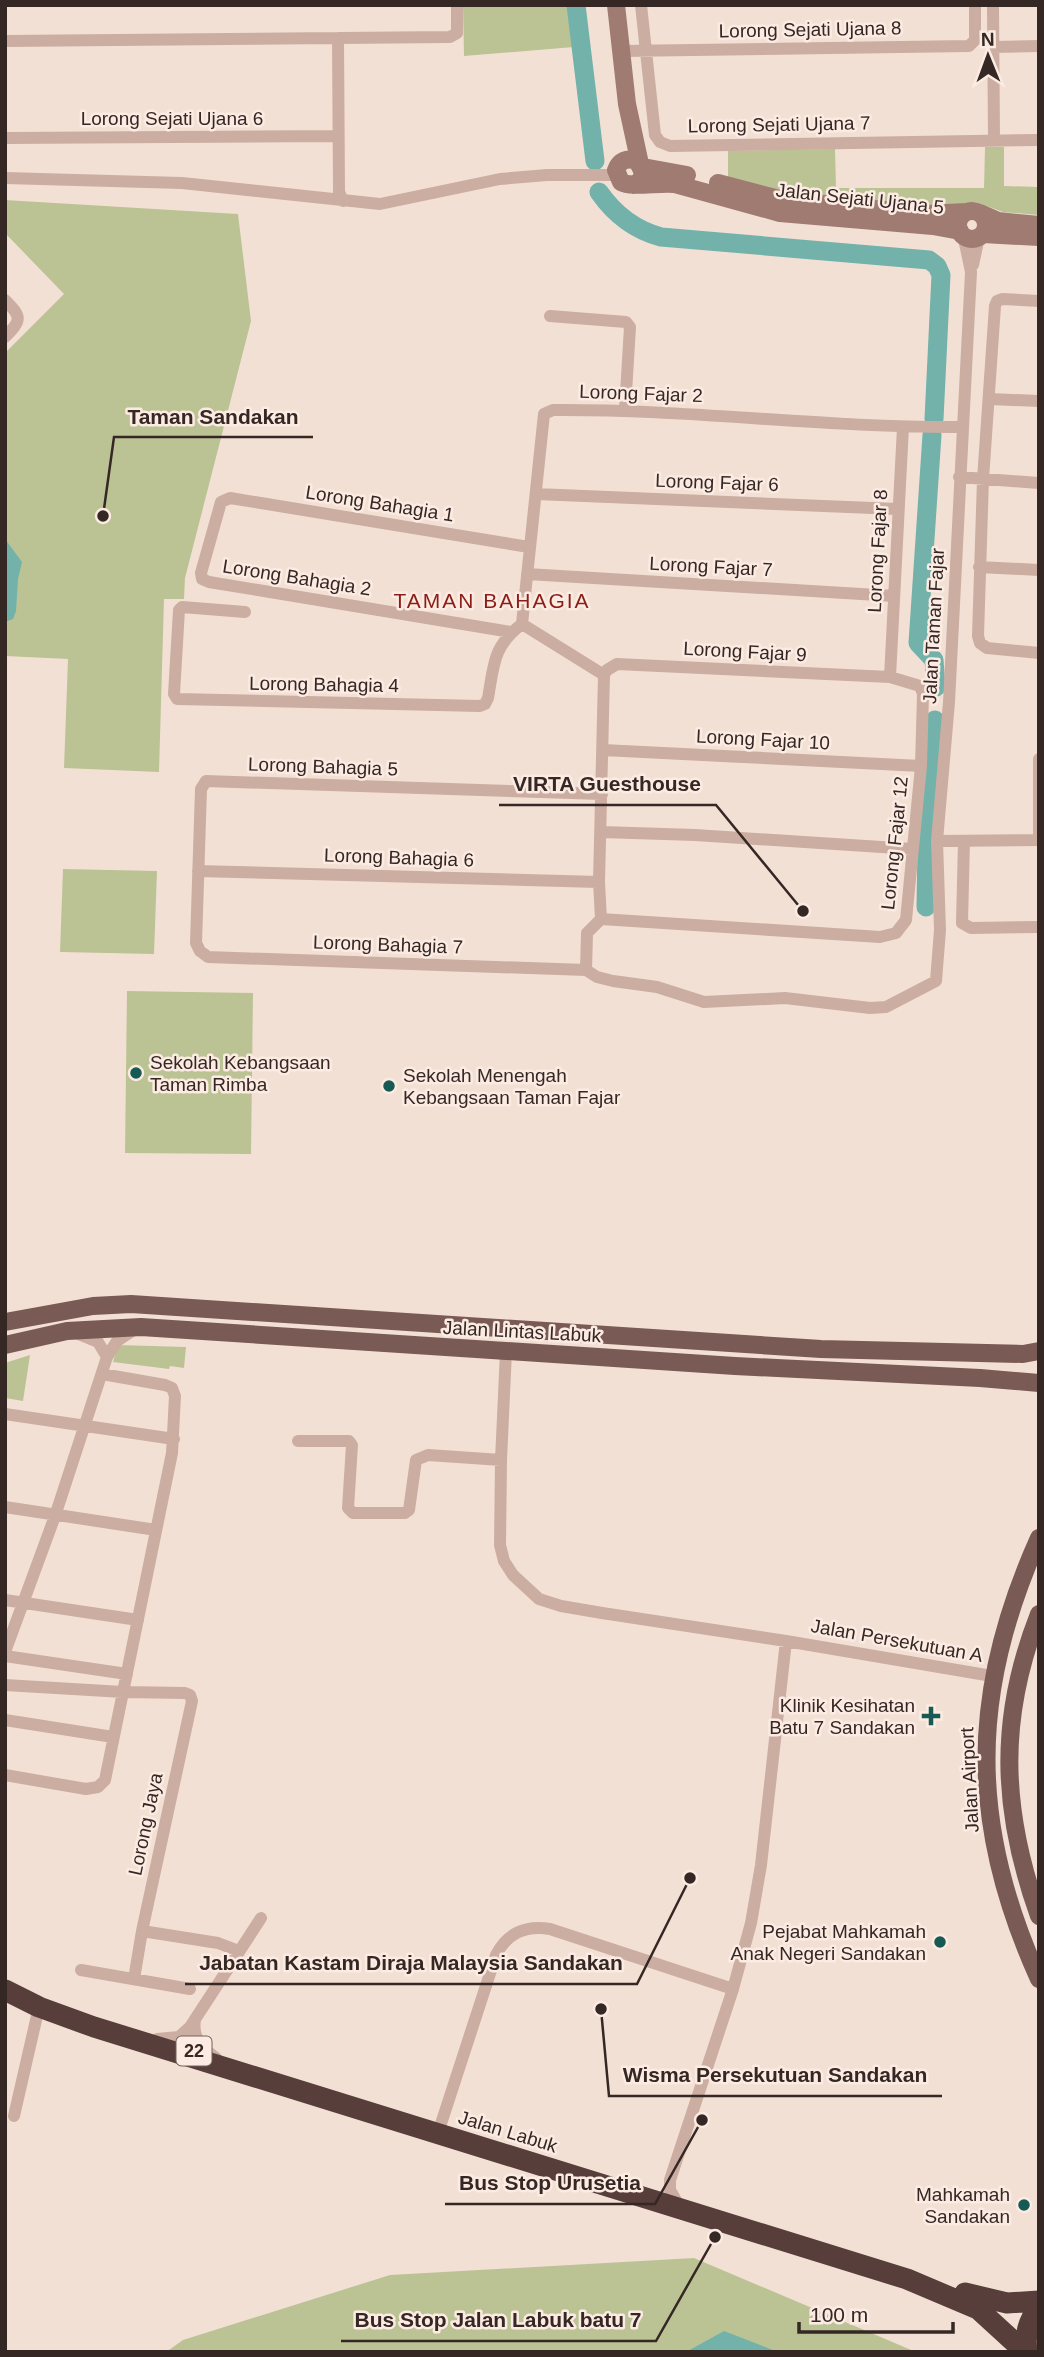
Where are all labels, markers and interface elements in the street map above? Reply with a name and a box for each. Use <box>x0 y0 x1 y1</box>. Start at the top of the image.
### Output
street label: Lorong Sejati Ujana 8 <box>718 17 902 42</box>
north arrow <box>953 21 1023 91</box>
text: N <box>981 29 995 50</box>
street label: Lorong Sejati Ujana 6 <box>81 108 263 129</box>
street label: Lorong Sejati Ujana 7 <box>687 112 871 137</box>
street label: Jalan Sejati Ujana 5 <box>775 179 945 218</box>
street label: Lorong Fajar 2 <box>579 381 703 406</box>
callout: Taman Sandakan <box>114 395 313 437</box>
text: Taman Sandakan <box>127 405 299 428</box>
street label: Lorong Fajar 6 <box>655 470 779 495</box>
street label: Lorong Bahagia 1 <box>304 481 456 526</box>
street label: Lorong Fajar 8 <box>864 489 891 613</box>
street label: Jalan Taman Fajar <box>919 547 948 704</box>
street label: Lorong Fajar 7 <box>649 553 773 580</box>
street label: Lorong Bahagia 2 <box>221 555 373 600</box>
district label: TAMAN BAHAGIA <box>393 589 591 612</box>
street label: Lorong Fajar 9 <box>683 638 807 665</box>
street label: Lorong Bahagia 4 <box>249 673 400 696</box>
street label: Lorong Fajar 10 <box>695 726 831 753</box>
street label: Lorong Bahagia 5 <box>248 753 398 780</box>
callout: VIRTA Guesthouse <box>499 763 716 805</box>
text: VIRTA Guesthouse <box>513 772 701 795</box>
street label: Lorong Fajar 12 <box>877 775 912 911</box>
street label: Lorong Bahagia 6 <box>324 844 474 871</box>
street label: Lorong Bahagia 7 <box>313 931 463 958</box>
place label: Sekolah Kebangsaan Taman Rimba <box>150 1052 331 1095</box>
marker: Sekolah Kebangsaan Taman Rimba <box>128 1065 144 1081</box>
place label: Sekolah Menengah Kebangsaan Taman Fajar <box>403 1065 621 1108</box>
marker: Sekolah Menengah Kebangsaan Taman Fajar <box>381 1078 397 1094</box>
street label: Jalan Lintas Labuk <box>442 1317 602 1346</box>
street label: Jalan Persekutuan A <box>809 1615 985 1666</box>
place label: Klinik Kesihatan Batu 7 Sandakan <box>769 1695 915 1738</box>
marker: Klinik Kesihatan Batu 7 Sandakan <box>921 1706 941 1726</box>
street label: Jalan Airport <box>956 1726 983 1833</box>
street label: Lorong Jaya <box>124 1770 167 1877</box>
place label: Pejabat Mahkamah Anak Negeri Sandakan <box>731 1921 926 1964</box>
marker: Pejabat Mahkamah Anak Negeri Sandakan <box>932 1934 948 1950</box>
callout: Jabatan Kastam Diraja Malaysia Sandakan <box>185 1942 637 1984</box>
text: Jabatan Kastam Diraja Malaysia Sandakan <box>199 1951 623 1974</box>
road number: 22 <box>176 2036 212 2066</box>
callout: Wisma Persekutuan Sandakan <box>609 2054 942 2096</box>
text: Wisma Persekutuan Sandakan <box>623 2063 927 2086</box>
street label: Jalan Labuk <box>456 2106 560 2157</box>
callout: Bus Stop Urusetia <box>445 2162 655 2204</box>
text: Bus Stop Urusetia <box>459 2171 641 2194</box>
place label: Mahkamah Sandakan <box>916 2184 1010 2227</box>
marker: Mahkamah Sandakan <box>1016 2197 1032 2213</box>
scale bar <box>799 2290 953 2334</box>
callout: Bus Stop Jalan Labuk batu 7 <box>341 2299 656 2341</box>
text: 100 m <box>810 2303 868 2326</box>
text: Bus Stop Jalan Labuk batu 7 <box>354 2308 642 2331</box>

